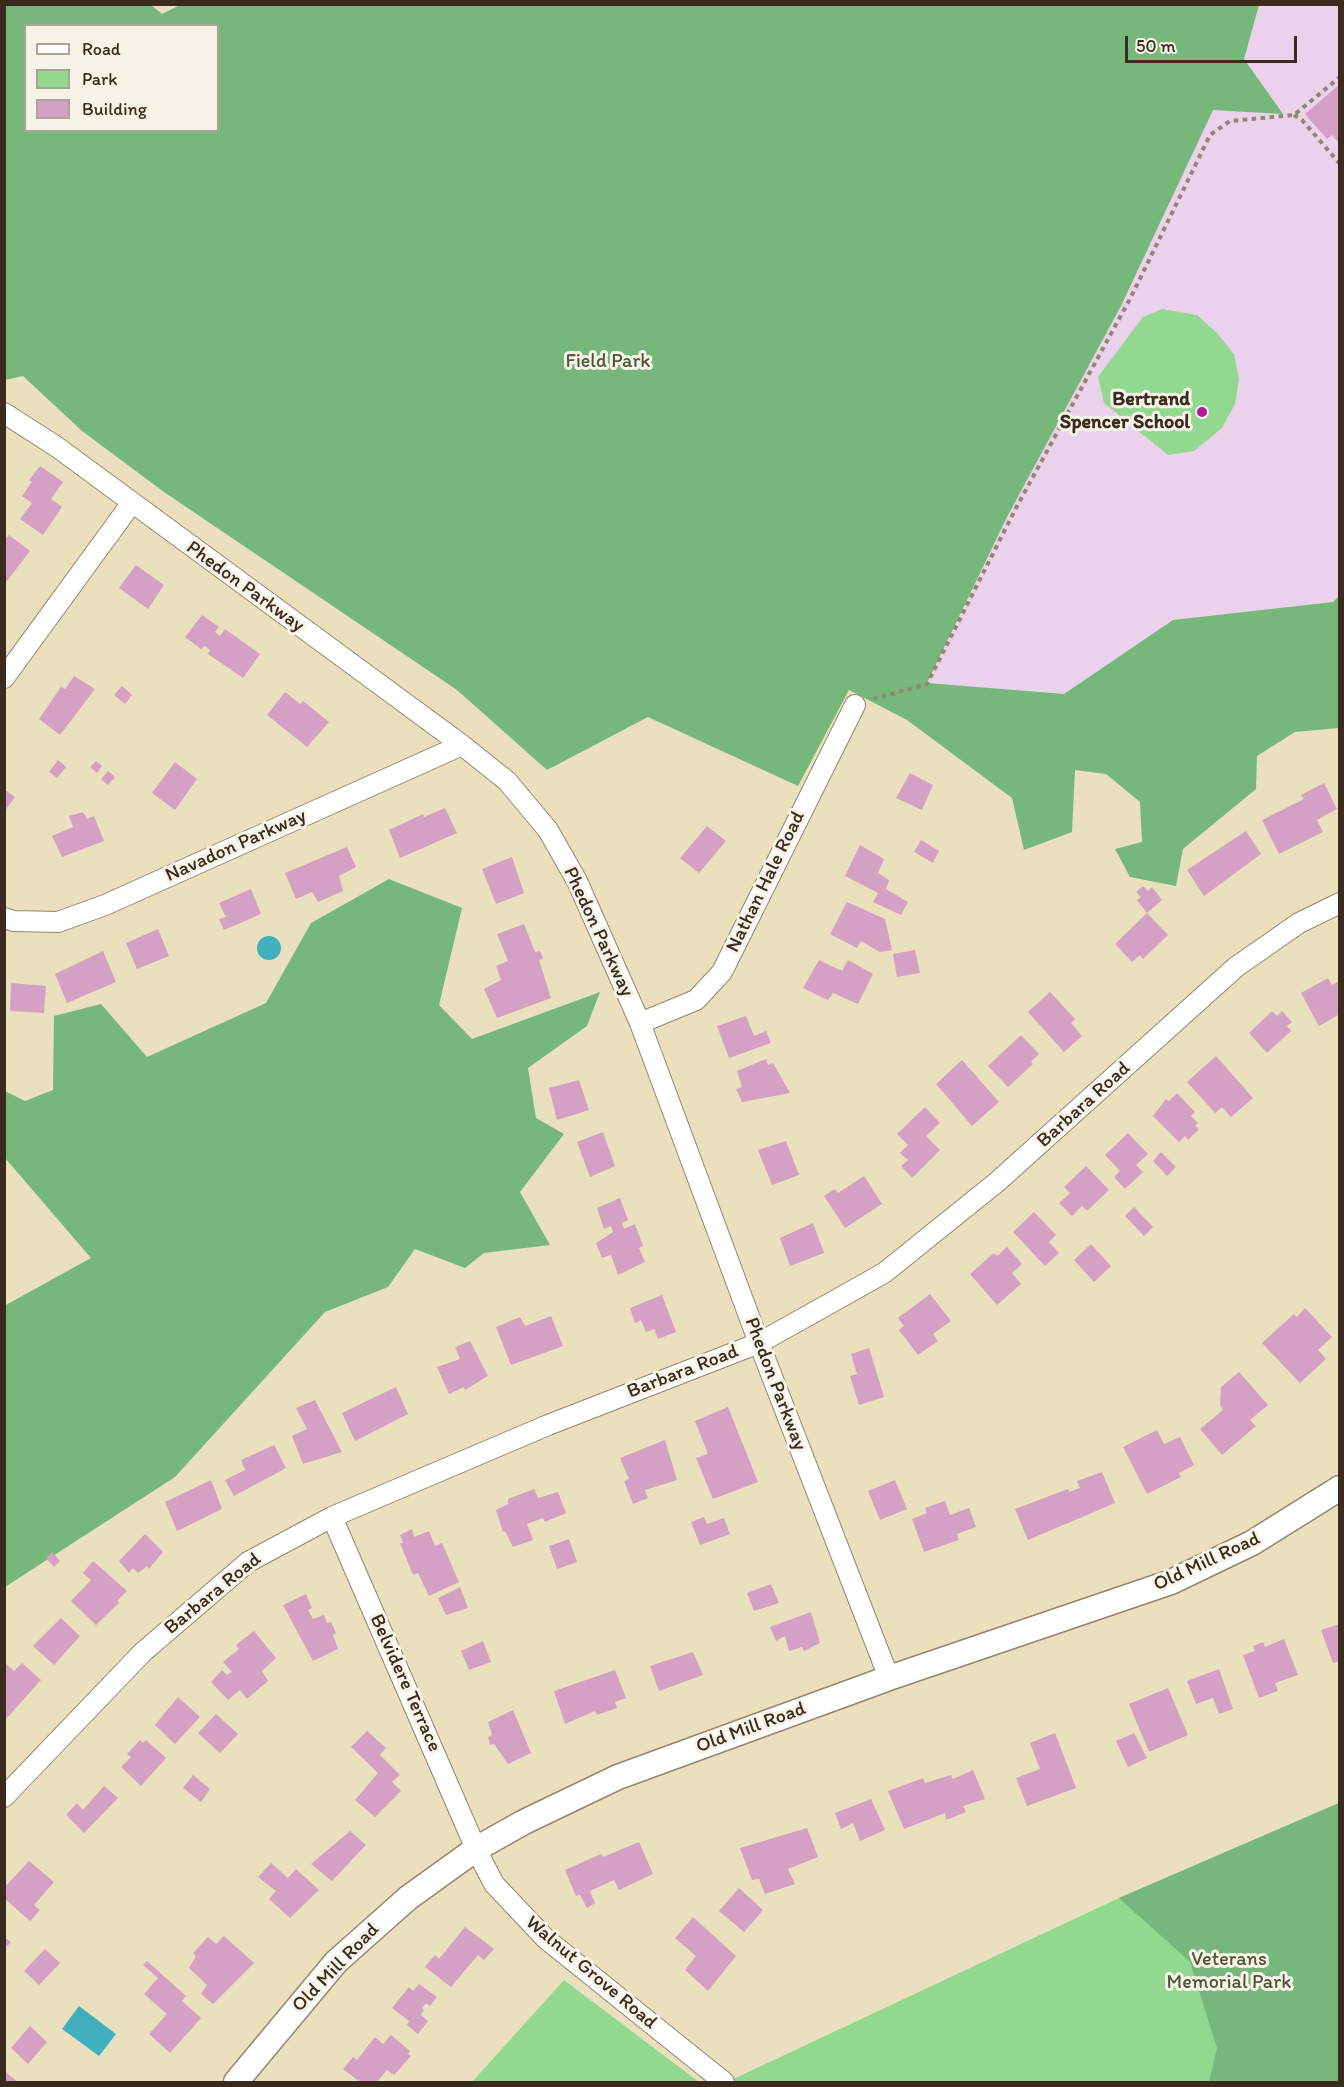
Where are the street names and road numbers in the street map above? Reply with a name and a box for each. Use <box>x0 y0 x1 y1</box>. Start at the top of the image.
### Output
street label: Phedon Parkway <box>181 536 309 638</box>
street label: Navadon Parkway <box>162 804 310 888</box>
street label: Nathan Hale Road <box>721 807 811 957</box>
street label: Phedon Parkway <box>557 863 639 1001</box>
street label: Barbara Road <box>1032 1057 1136 1153</box>
street label: Phedon Parkway <box>739 1314 811 1454</box>
street label: Barbara Road <box>624 1340 742 1404</box>
street label: Old Mill Road <box>1150 1527 1264 1597</box>
street label: Barbara Road <box>160 1548 266 1640</box>
street label: Belvidere Terrace <box>364 1610 446 1756</box>
street label: Old Mill Road <box>693 1697 809 1759</box>
street label: Walnut Grove Road <box>520 1911 662 2035</box>
street label: Old Mill Road <box>287 1918 385 2018</box>

